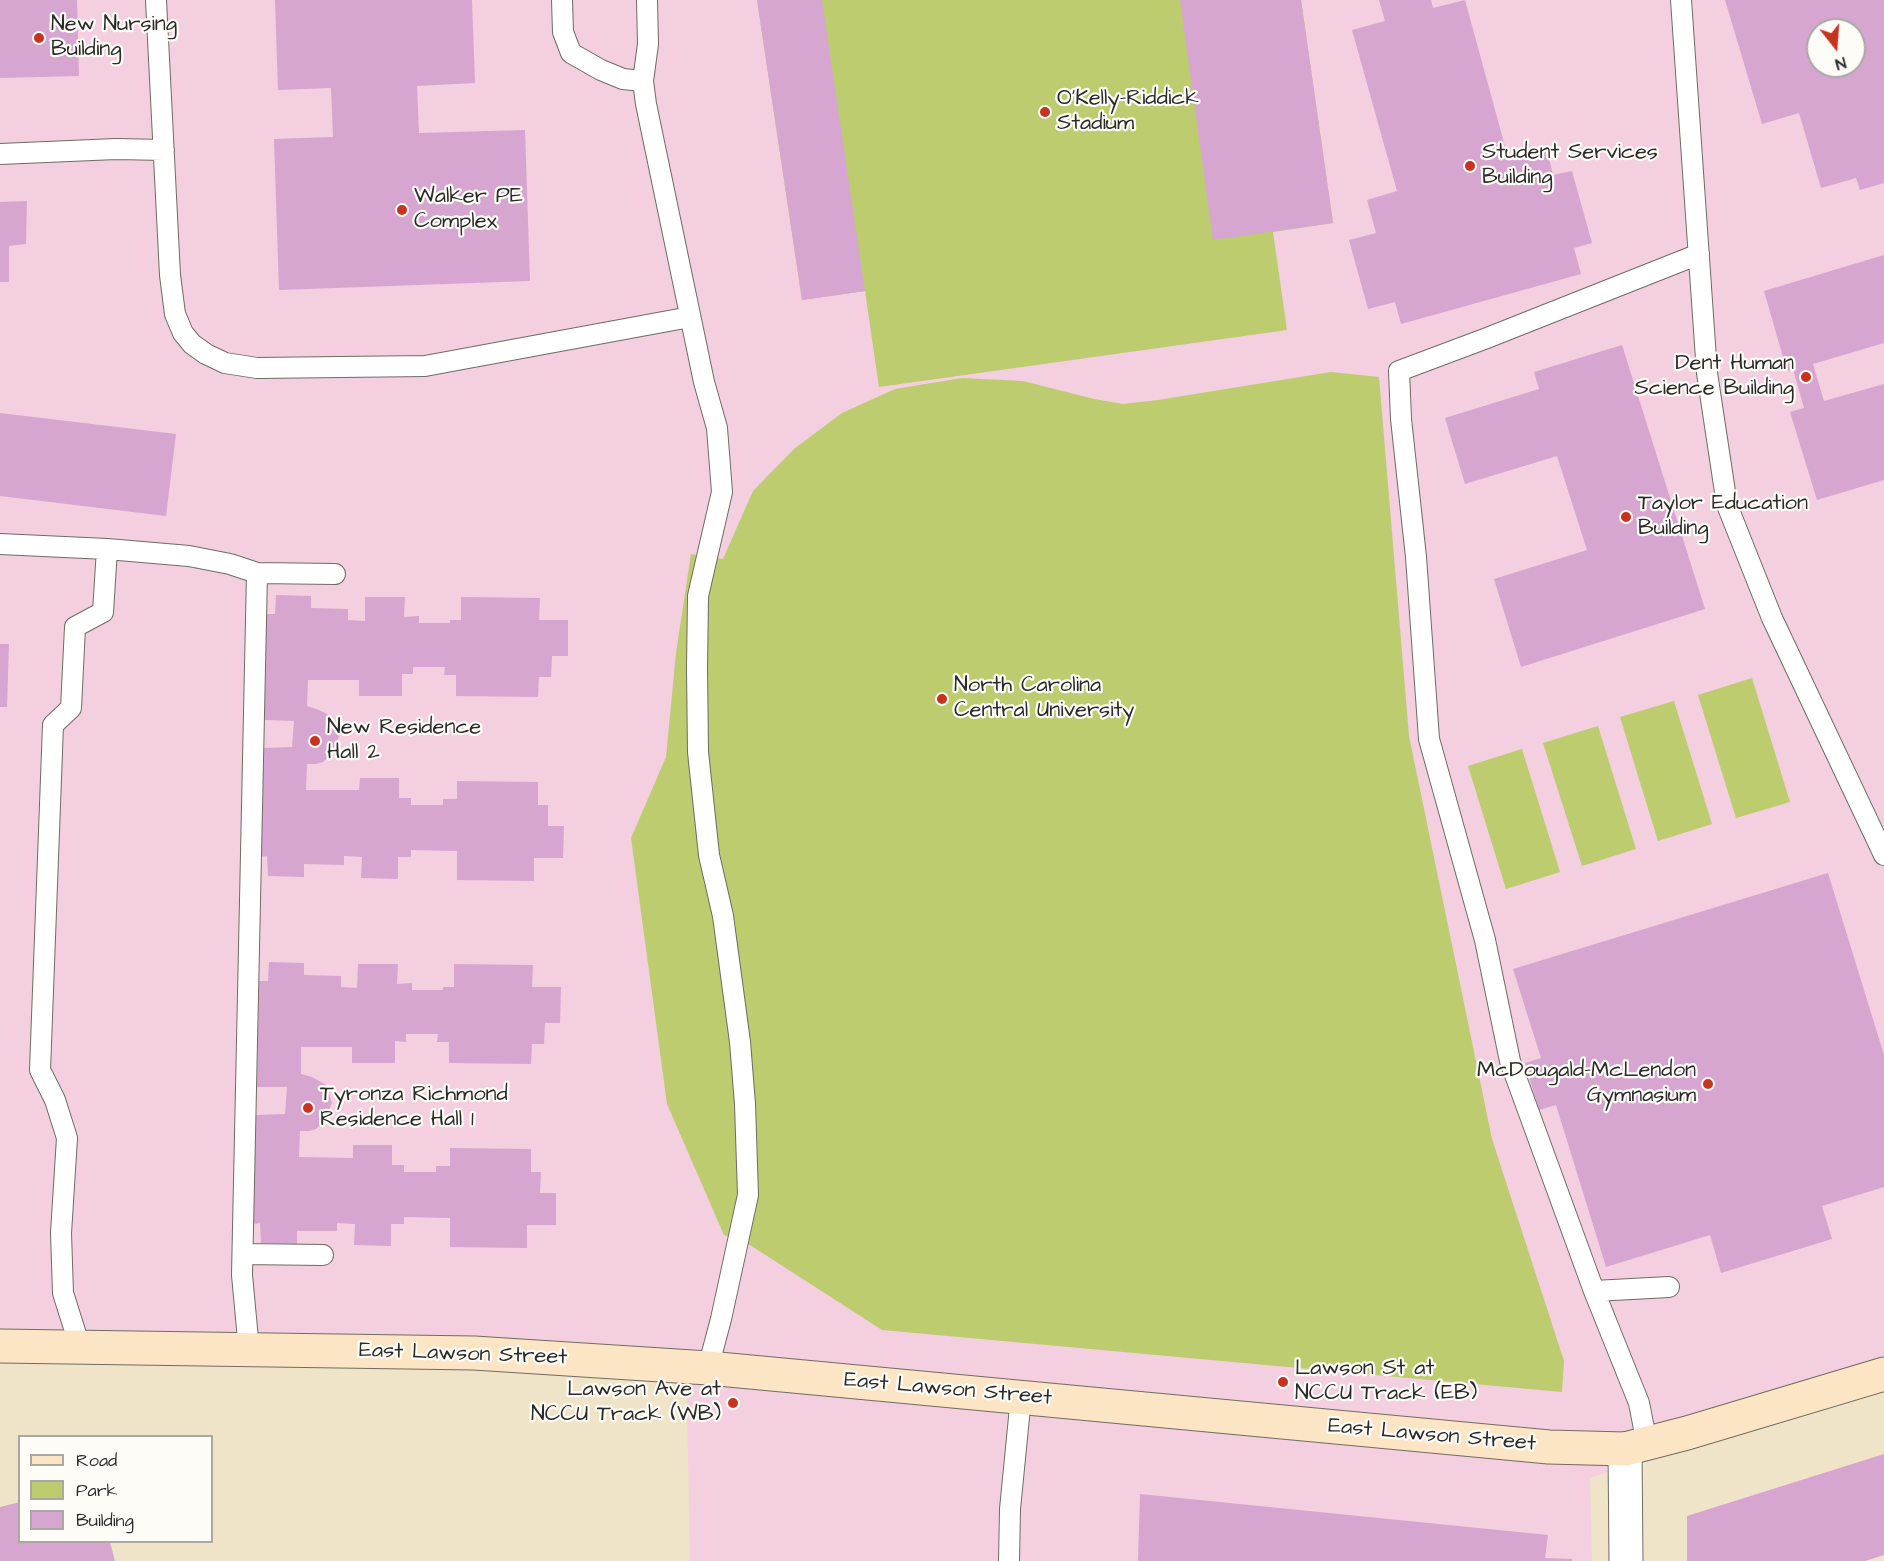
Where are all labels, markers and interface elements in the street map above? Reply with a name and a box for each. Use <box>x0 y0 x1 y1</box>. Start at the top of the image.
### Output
place label: New Nursing Building <box>51 12 177 63</box>
north arrow <box>1806 18 1866 78</box>
marker: New Nursing Building <box>32 31 46 45</box>
text: N <box>1833 51 1849 75</box>
place label: O'Kelly-Riddick Stadium <box>1057 86 1199 138</box>
marker: O'Kelly-Riddick Stadium <box>1038 105 1052 119</box>
place label: Student Services Building <box>1482 140 1658 192</box>
marker: Student Services Building <box>1463 159 1477 173</box>
place label: Walker PE Complex <box>414 184 523 236</box>
marker: Walker PE Complex <box>395 203 409 217</box>
place label: Dent Human Science Building <box>1635 351 1794 402</box>
marker: Dent Human Science Building <box>1799 370 1813 384</box>
place label: Taylor Education Building <box>1638 491 1808 542</box>
marker: Taylor Education Building <box>1619 510 1633 524</box>
place label: North Carolina Central University <box>954 673 1134 724</box>
marker: North Carolina Central University <box>935 692 949 706</box>
place label: New Residence Hall 2 <box>327 715 481 766</box>
marker: New Residence Hall 2 <box>308 734 322 748</box>
place label: McDougald-McLendon Gymnasium <box>1477 1058 1696 1110</box>
marker: McDougald-McLendon Gymnasium <box>1701 1077 1715 1091</box>
place label: Tyronza Richmond Residence Hall 1 <box>320 1082 508 1134</box>
marker: Tyronza Richmond Residence Hall 1 <box>301 1101 315 1115</box>
street label: East Lawson Street <box>358 1338 568 1372</box>
place label: Lawson St at NCCU Track (EB) <box>1295 1356 1477 1408</box>
street label: East Lawson Street <box>843 1368 1053 1412</box>
marker: Lawson St at NCCU Track (EB) <box>1276 1375 1290 1389</box>
place label: Lawson Ave at NCCU Track (WB) <box>531 1377 721 1428</box>
marker: Lawson Ave at NCCU Track (WB) <box>726 1396 740 1410</box>
street label: East Lawson Street <box>1327 1414 1537 1458</box>
legend <box>18 1435 213 1543</box>
text: Road <box>76 1448 117 1473</box>
text: Park <box>76 1478 118 1503</box>
text: Building <box>76 1508 134 1533</box>

